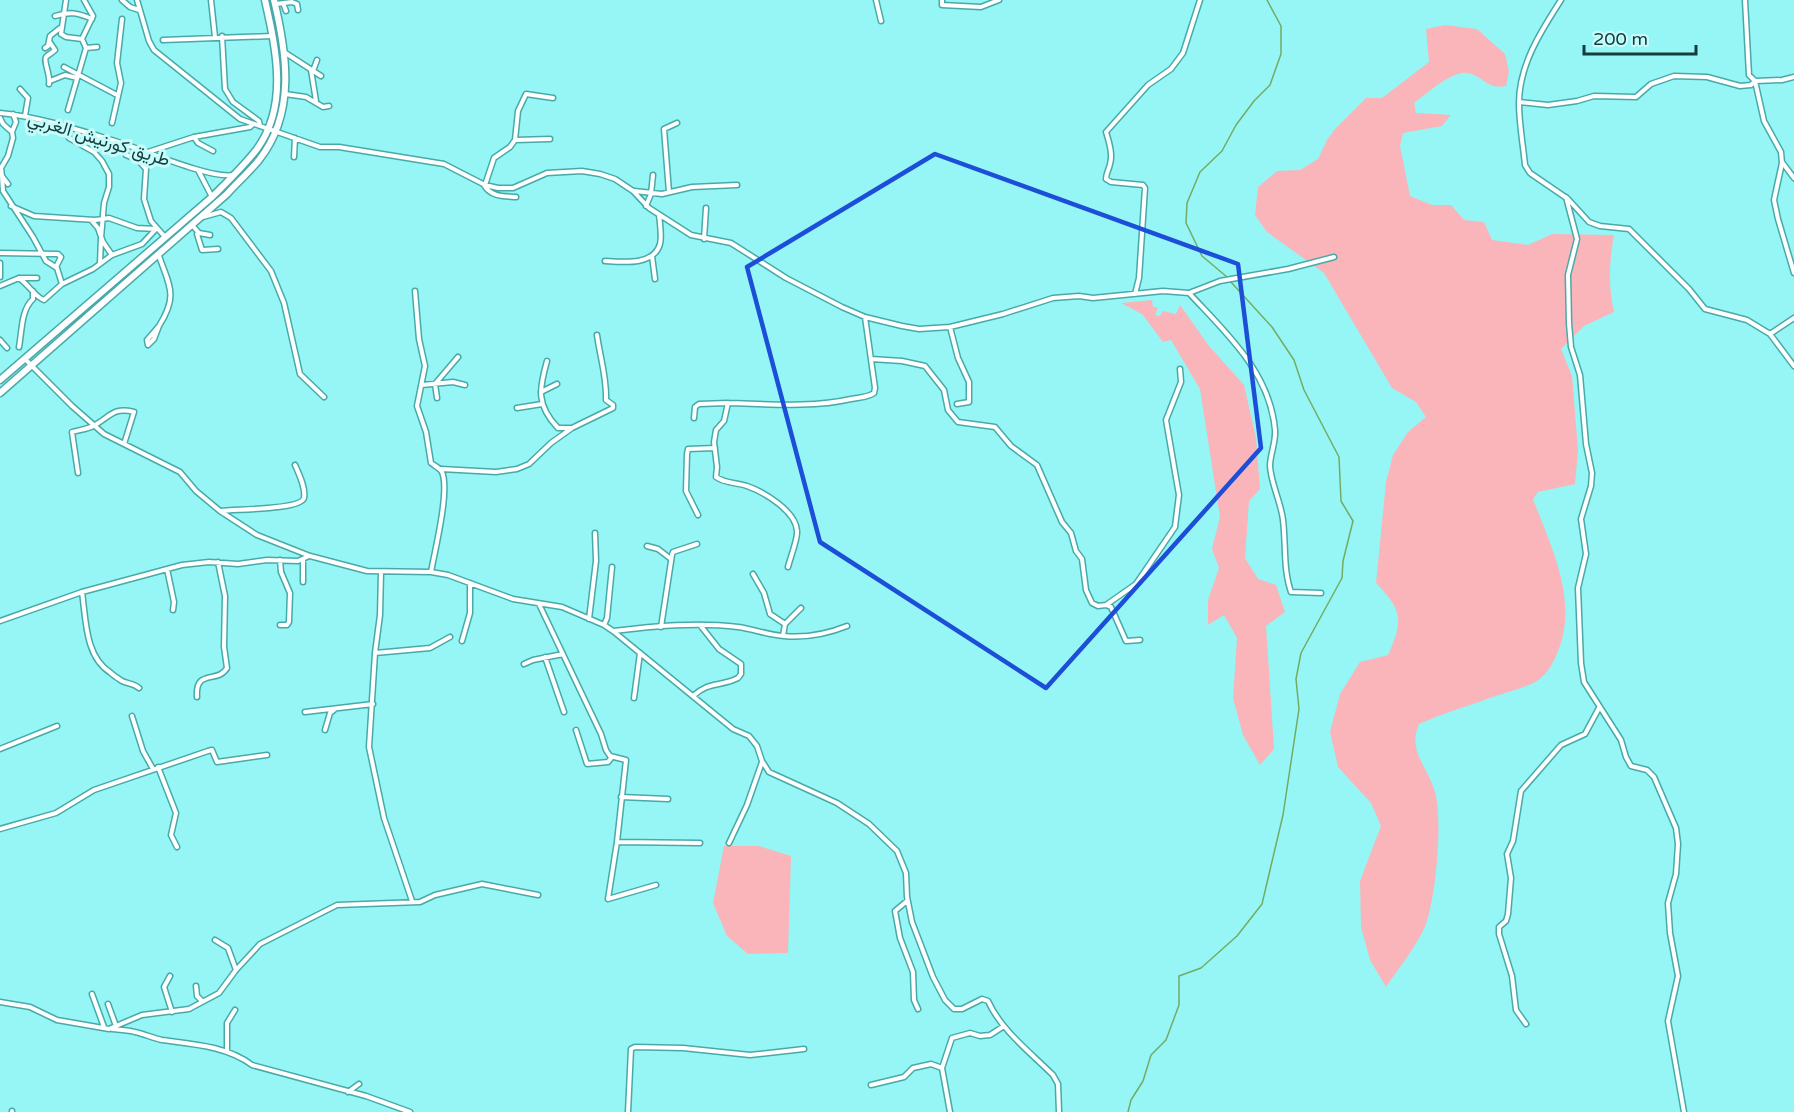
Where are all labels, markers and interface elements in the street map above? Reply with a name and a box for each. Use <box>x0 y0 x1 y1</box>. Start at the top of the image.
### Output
scale bar <box>1584 18 1696 56</box>
text: 200 m <box>1593 28 1648 50</box>
street label: طريق كورنيش الغربي <box>24 107 173 175</box>

